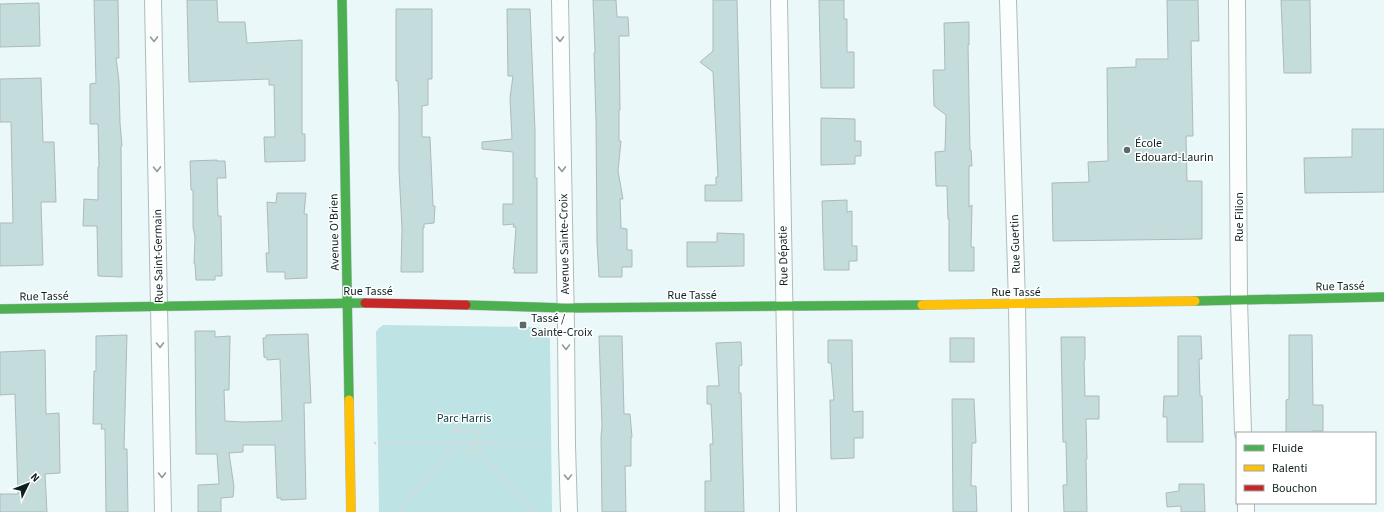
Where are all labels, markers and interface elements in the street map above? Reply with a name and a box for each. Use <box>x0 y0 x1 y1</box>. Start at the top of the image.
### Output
one-way arrow <box>150 36 158 42</box>
one-way arrow <box>556 36 564 42</box>
place label: École Edouard-Laurin <box>1135 135 1213 166</box>
marker: École Edouard-Laurin <box>1122 145 1132 155</box>
one-way arrow <box>152 166 161 172</box>
one-way arrow <box>558 166 567 172</box>
street label: Rue Filion <box>1231 192 1248 242</box>
street label: Avenue O'Brien <box>325 193 344 271</box>
street label: Avenue Sainte-Croix <box>555 193 574 295</box>
street label: Rue Saint-Germain <box>149 209 168 303</box>
street label: Rue Guertin <box>1006 214 1025 274</box>
street label: Rue Dépatie <box>774 226 793 286</box>
street label: Rue Tassé <box>1315 278 1365 295</box>
street label: Rue Tassé <box>343 283 393 300</box>
street label: Rue Tassé <box>991 284 1041 301</box>
street label: Rue Tassé <box>667 287 717 304</box>
street label: Rue Tassé <box>19 288 69 305</box>
place label: Tassé / Sainte-Croix <box>531 310 593 341</box>
marker: Tassé / Sainte-Croix <box>518 320 528 330</box>
one-way arrow <box>156 342 164 348</box>
one-way arrow <box>562 344 570 350</box>
park label: Parc Harris <box>437 410 491 427</box>
legend <box>1236 432 1376 504</box>
text: Fluide <box>1272 440 1303 457</box>
text: Ralenti <box>1272 460 1307 477</box>
north arrow <box>8 464 48 504</box>
text: N <box>27 470 43 485</box>
one-way arrow <box>158 472 166 478</box>
one-way arrow <box>564 474 572 480</box>
text: Bouchon <box>1272 480 1317 497</box>

